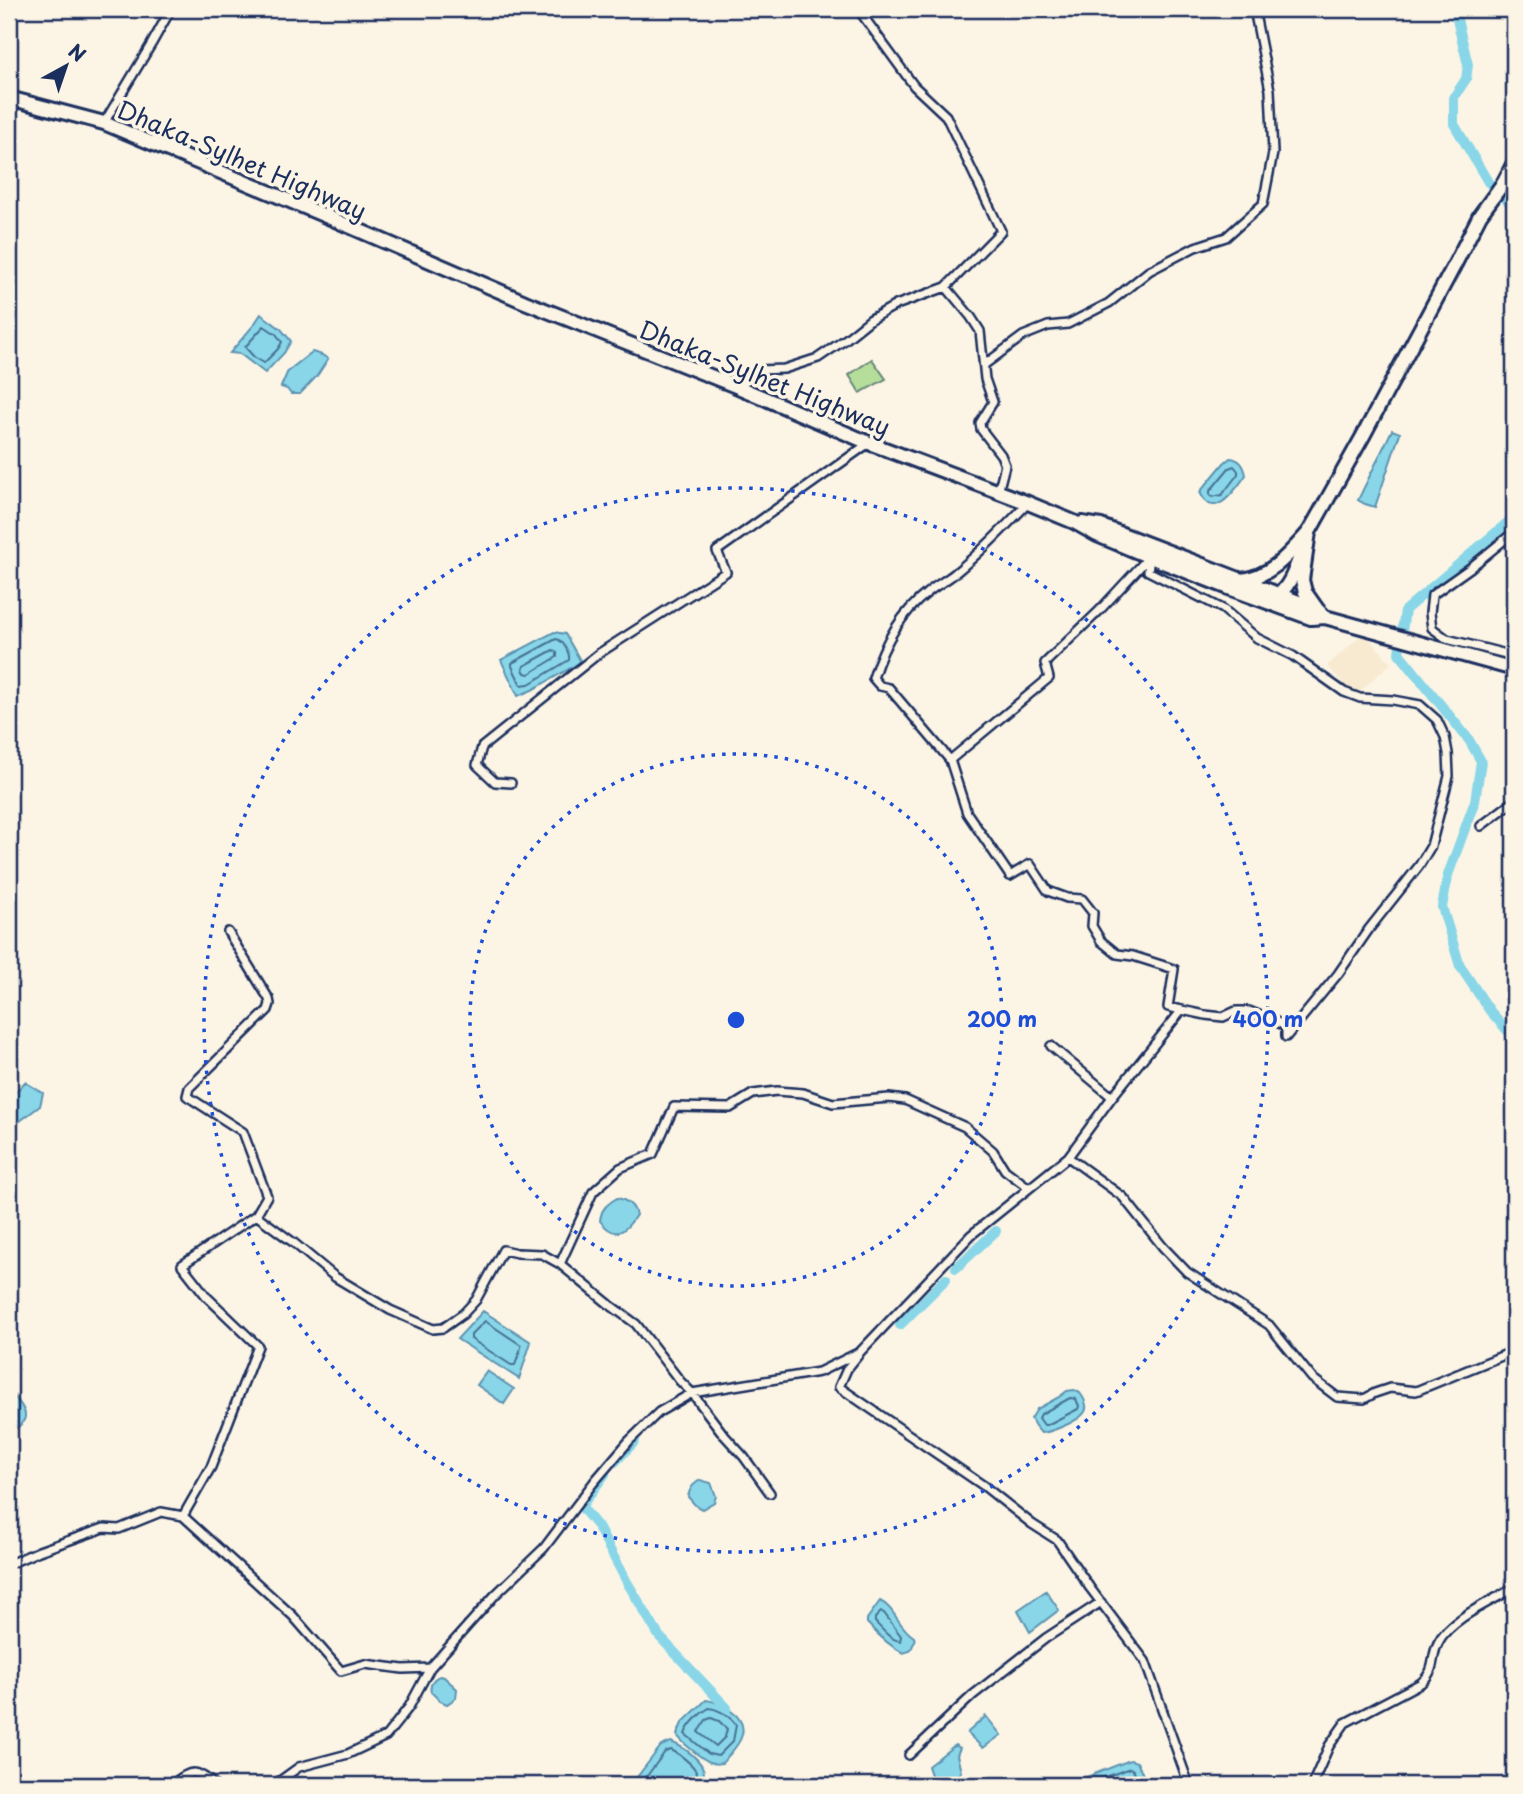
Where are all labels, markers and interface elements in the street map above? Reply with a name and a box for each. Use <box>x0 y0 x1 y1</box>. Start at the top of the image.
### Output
north arrow <box>32 32 102 102</box>
text: N <box>63 37 92 68</box>
street label: Dhaka-Sylhet Highway <box>112 90 372 228</box>
street label: Dhaka-Sylhet Highway <box>634 310 896 444</box>
text: 200 m <box>967 1002 1037 1034</box>
text: 400 m <box>1233 1002 1303 1034</box>
centre of rings <box>724 1008 748 1032</box>

